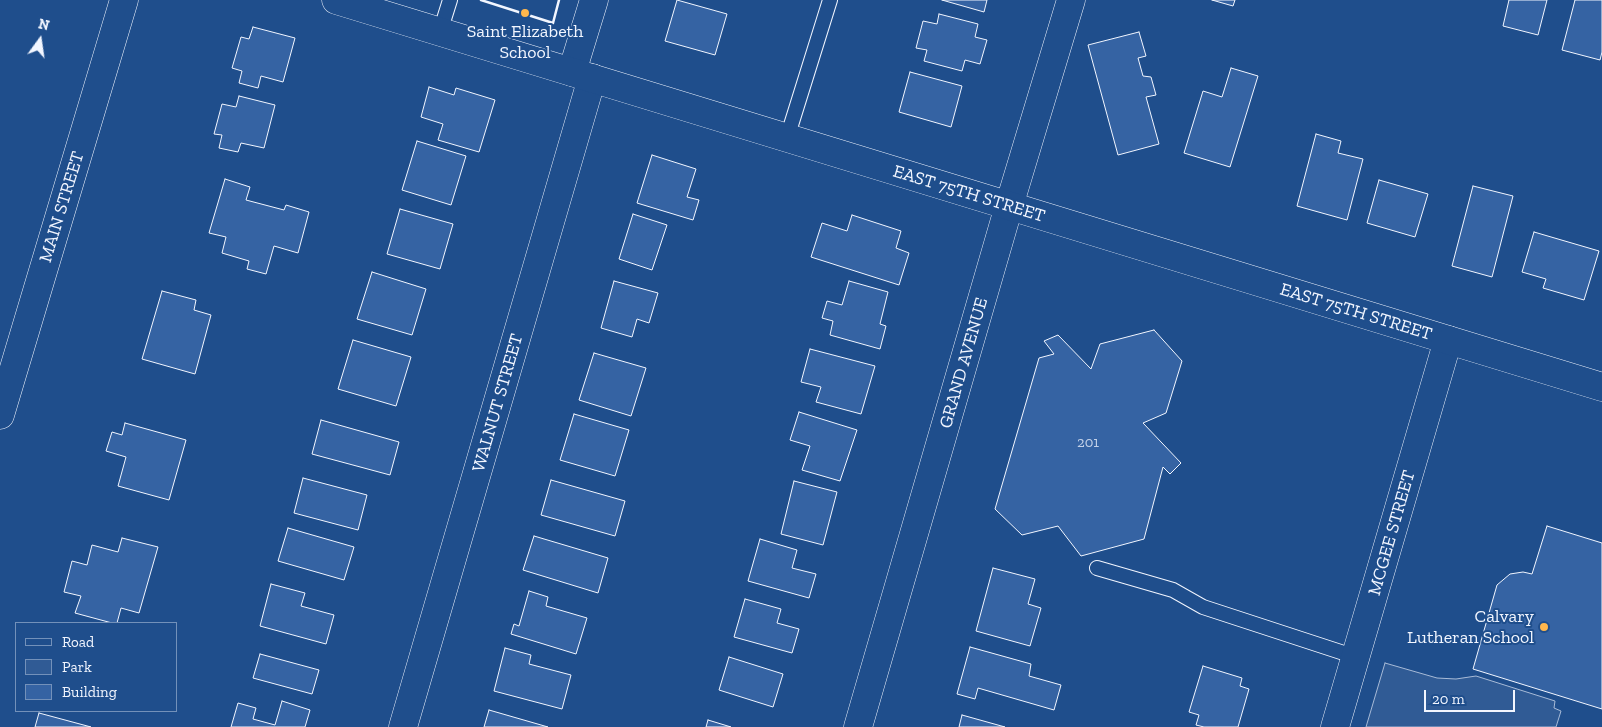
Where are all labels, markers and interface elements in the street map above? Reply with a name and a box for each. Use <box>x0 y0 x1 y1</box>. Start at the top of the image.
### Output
marker: Saint Elizabeth School <box>519 7 531 19</box>
north arrow <box>15 15 65 65</box>
text: N <box>37 15 51 34</box>
place label: Saint Elizabeth School <box>467 21 583 64</box>
street label: MAIN STREET <box>35 149 89 265</box>
street label: EAST 75TH STREET <box>890 161 1048 227</box>
street label: EAST 75TH STREET <box>1277 279 1435 345</box>
street label: GRAND AVENUE <box>935 295 993 431</box>
street label: WALNUT STREET <box>468 331 528 475</box>
house number: 201 <box>1077 434 1099 452</box>
street label: MCGEE STREET <box>1364 468 1420 598</box>
place label: Calvary Lutheran School <box>1407 606 1534 649</box>
marker: Calvary Lutheran School <box>1538 621 1550 633</box>
legend <box>15 622 178 712</box>
text: Road <box>62 633 94 651</box>
text: Park <box>62 658 92 676</box>
scale bar <box>1427 680 1518 712</box>
text: Building <box>62 683 117 701</box>
text: 20 m <box>1432 690 1465 708</box>

